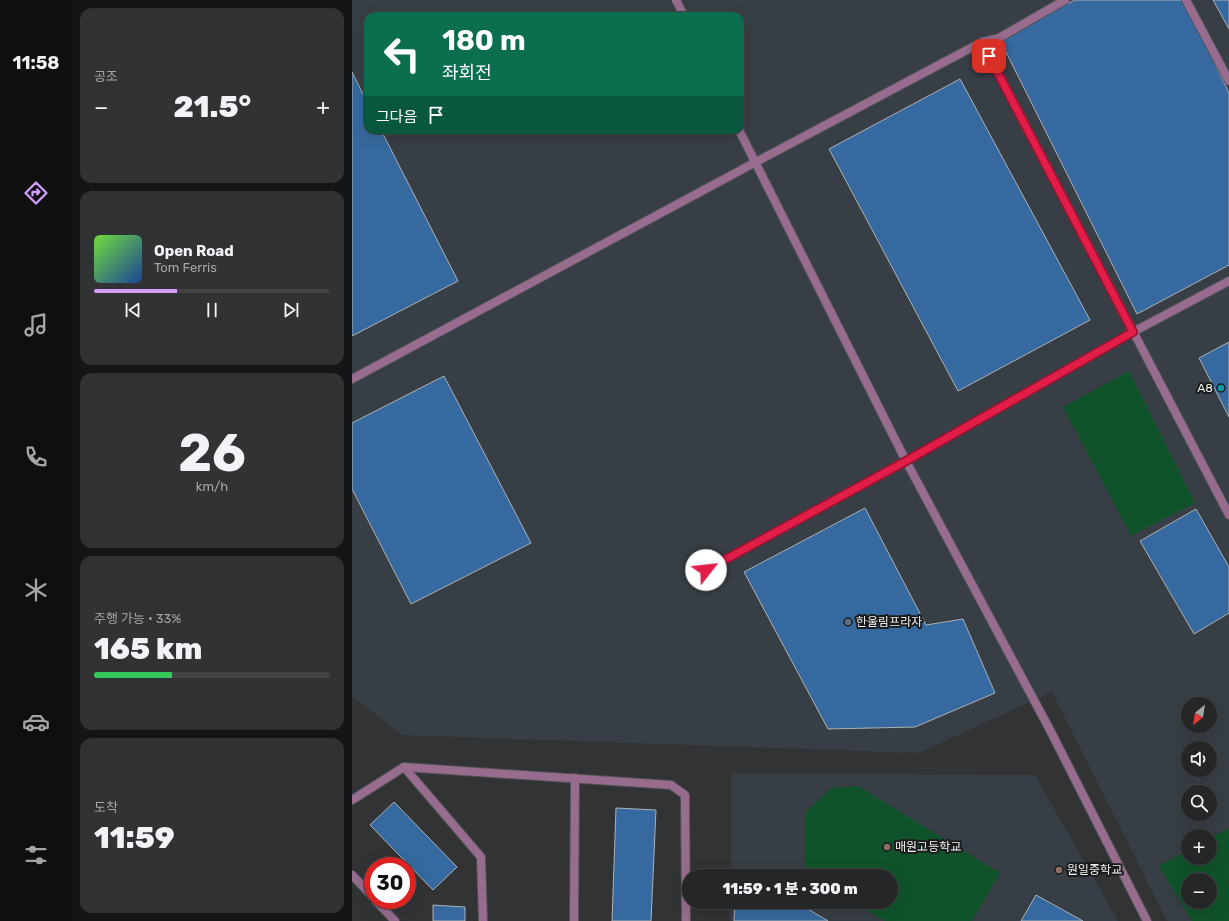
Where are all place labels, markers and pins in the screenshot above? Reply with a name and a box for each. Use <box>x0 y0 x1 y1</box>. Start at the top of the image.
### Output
pin <box>972 39 1006 73</box>
place label: A8 <box>1197 381 1213 395</box>
marker: A8 <box>1216 383 1226 393</box>
place label: 한울림프라자 <box>856 615 922 629</box>
marker: 한울림프라자 <box>843 617 853 627</box>
place label: 매원고등학교 <box>895 840 961 854</box>
marker: 매원고등학교 <box>882 842 892 852</box>
place label: 원일중학교 <box>1067 863 1122 877</box>
marker: 원일중학교 <box>1054 865 1064 875</box>

